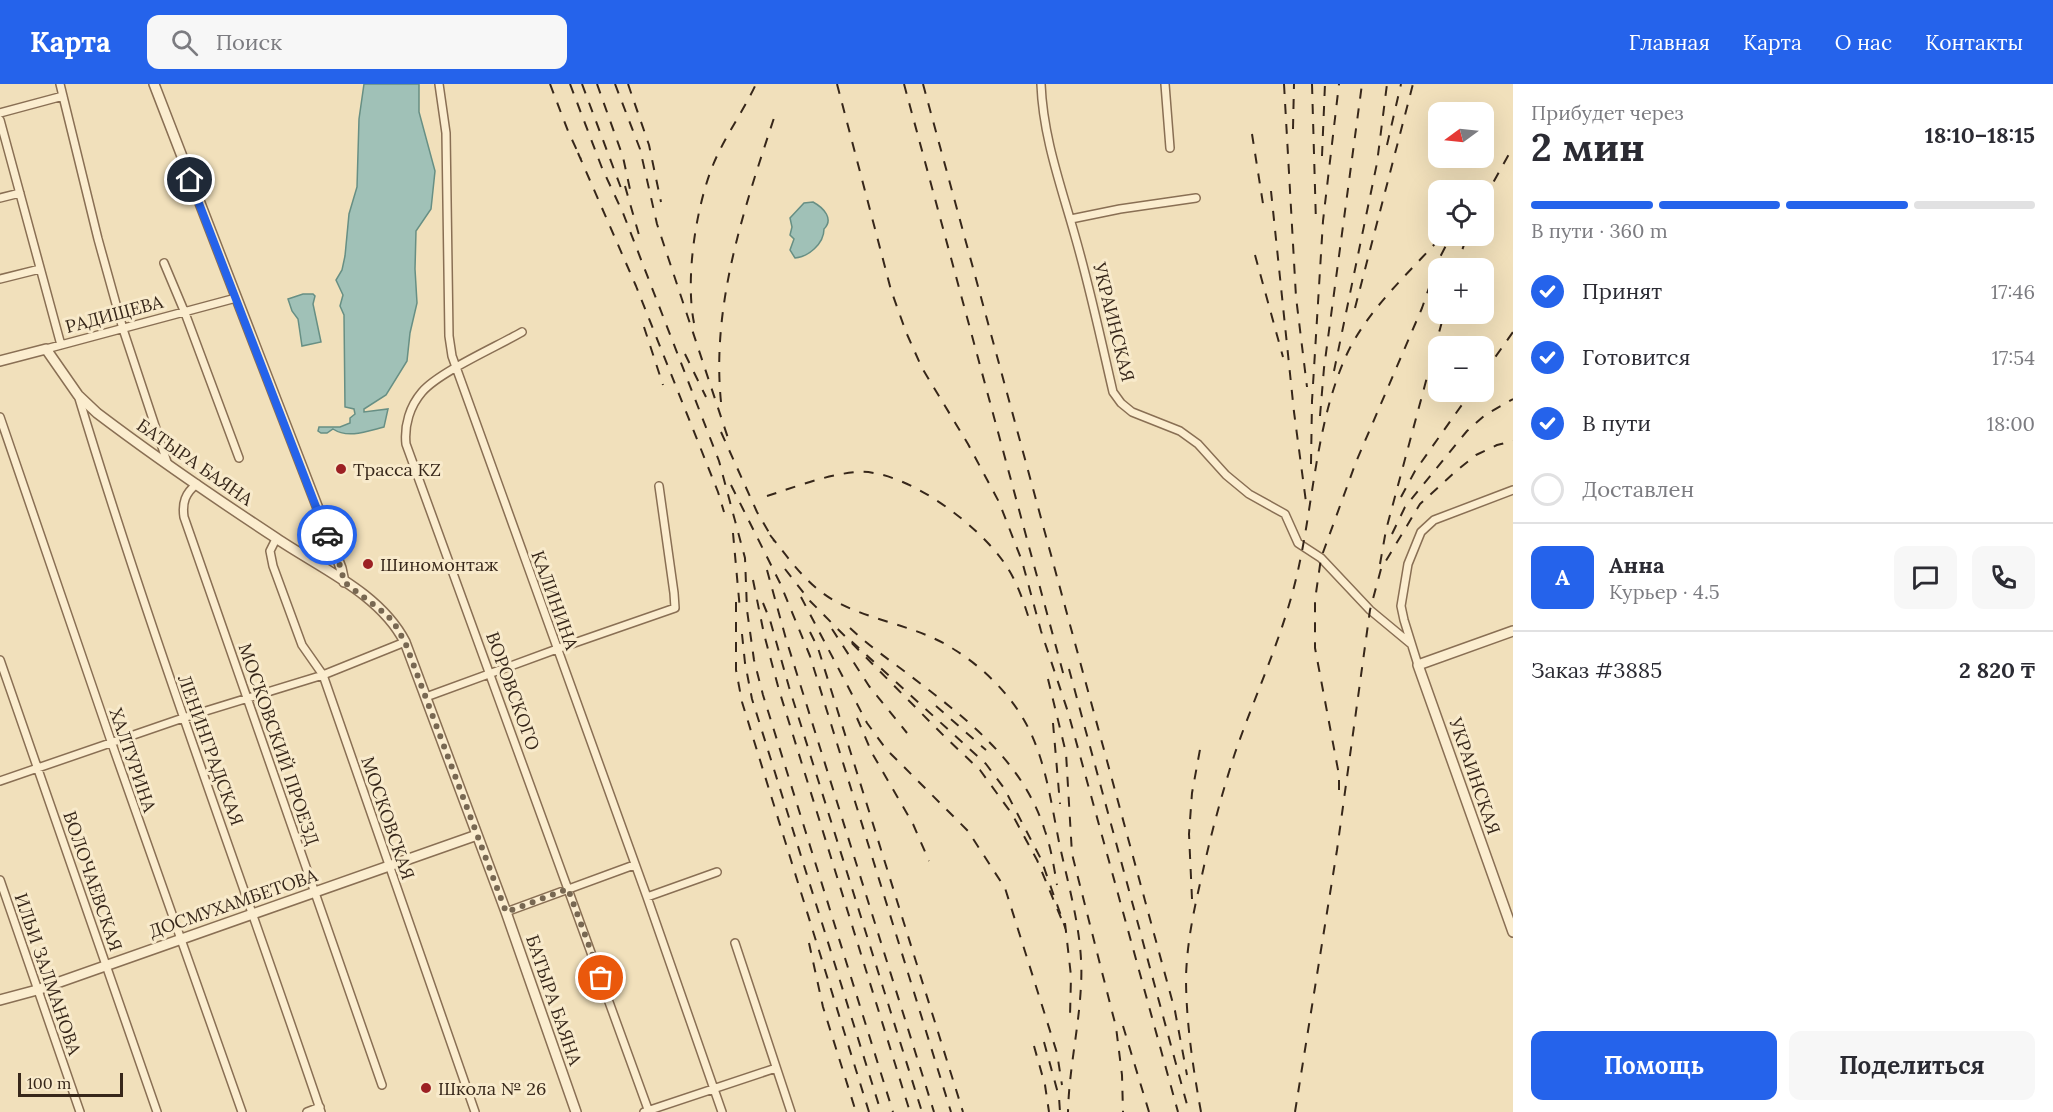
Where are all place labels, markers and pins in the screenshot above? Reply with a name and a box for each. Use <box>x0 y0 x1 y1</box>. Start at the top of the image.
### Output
pin <box>164 154 215 205</box>
place label: Трасса KZ <box>353 458 441 481</box>
marker: Трасса KZ <box>334 462 348 476</box>
place label: Шиномонтаж <box>380 553 498 576</box>
marker: Шиномонтаж <box>361 557 375 571</box>
pin <box>575 952 626 1003</box>
place label: Школа № 26 <box>438 1077 546 1100</box>
marker: Школа № 26 <box>419 1081 433 1095</box>

